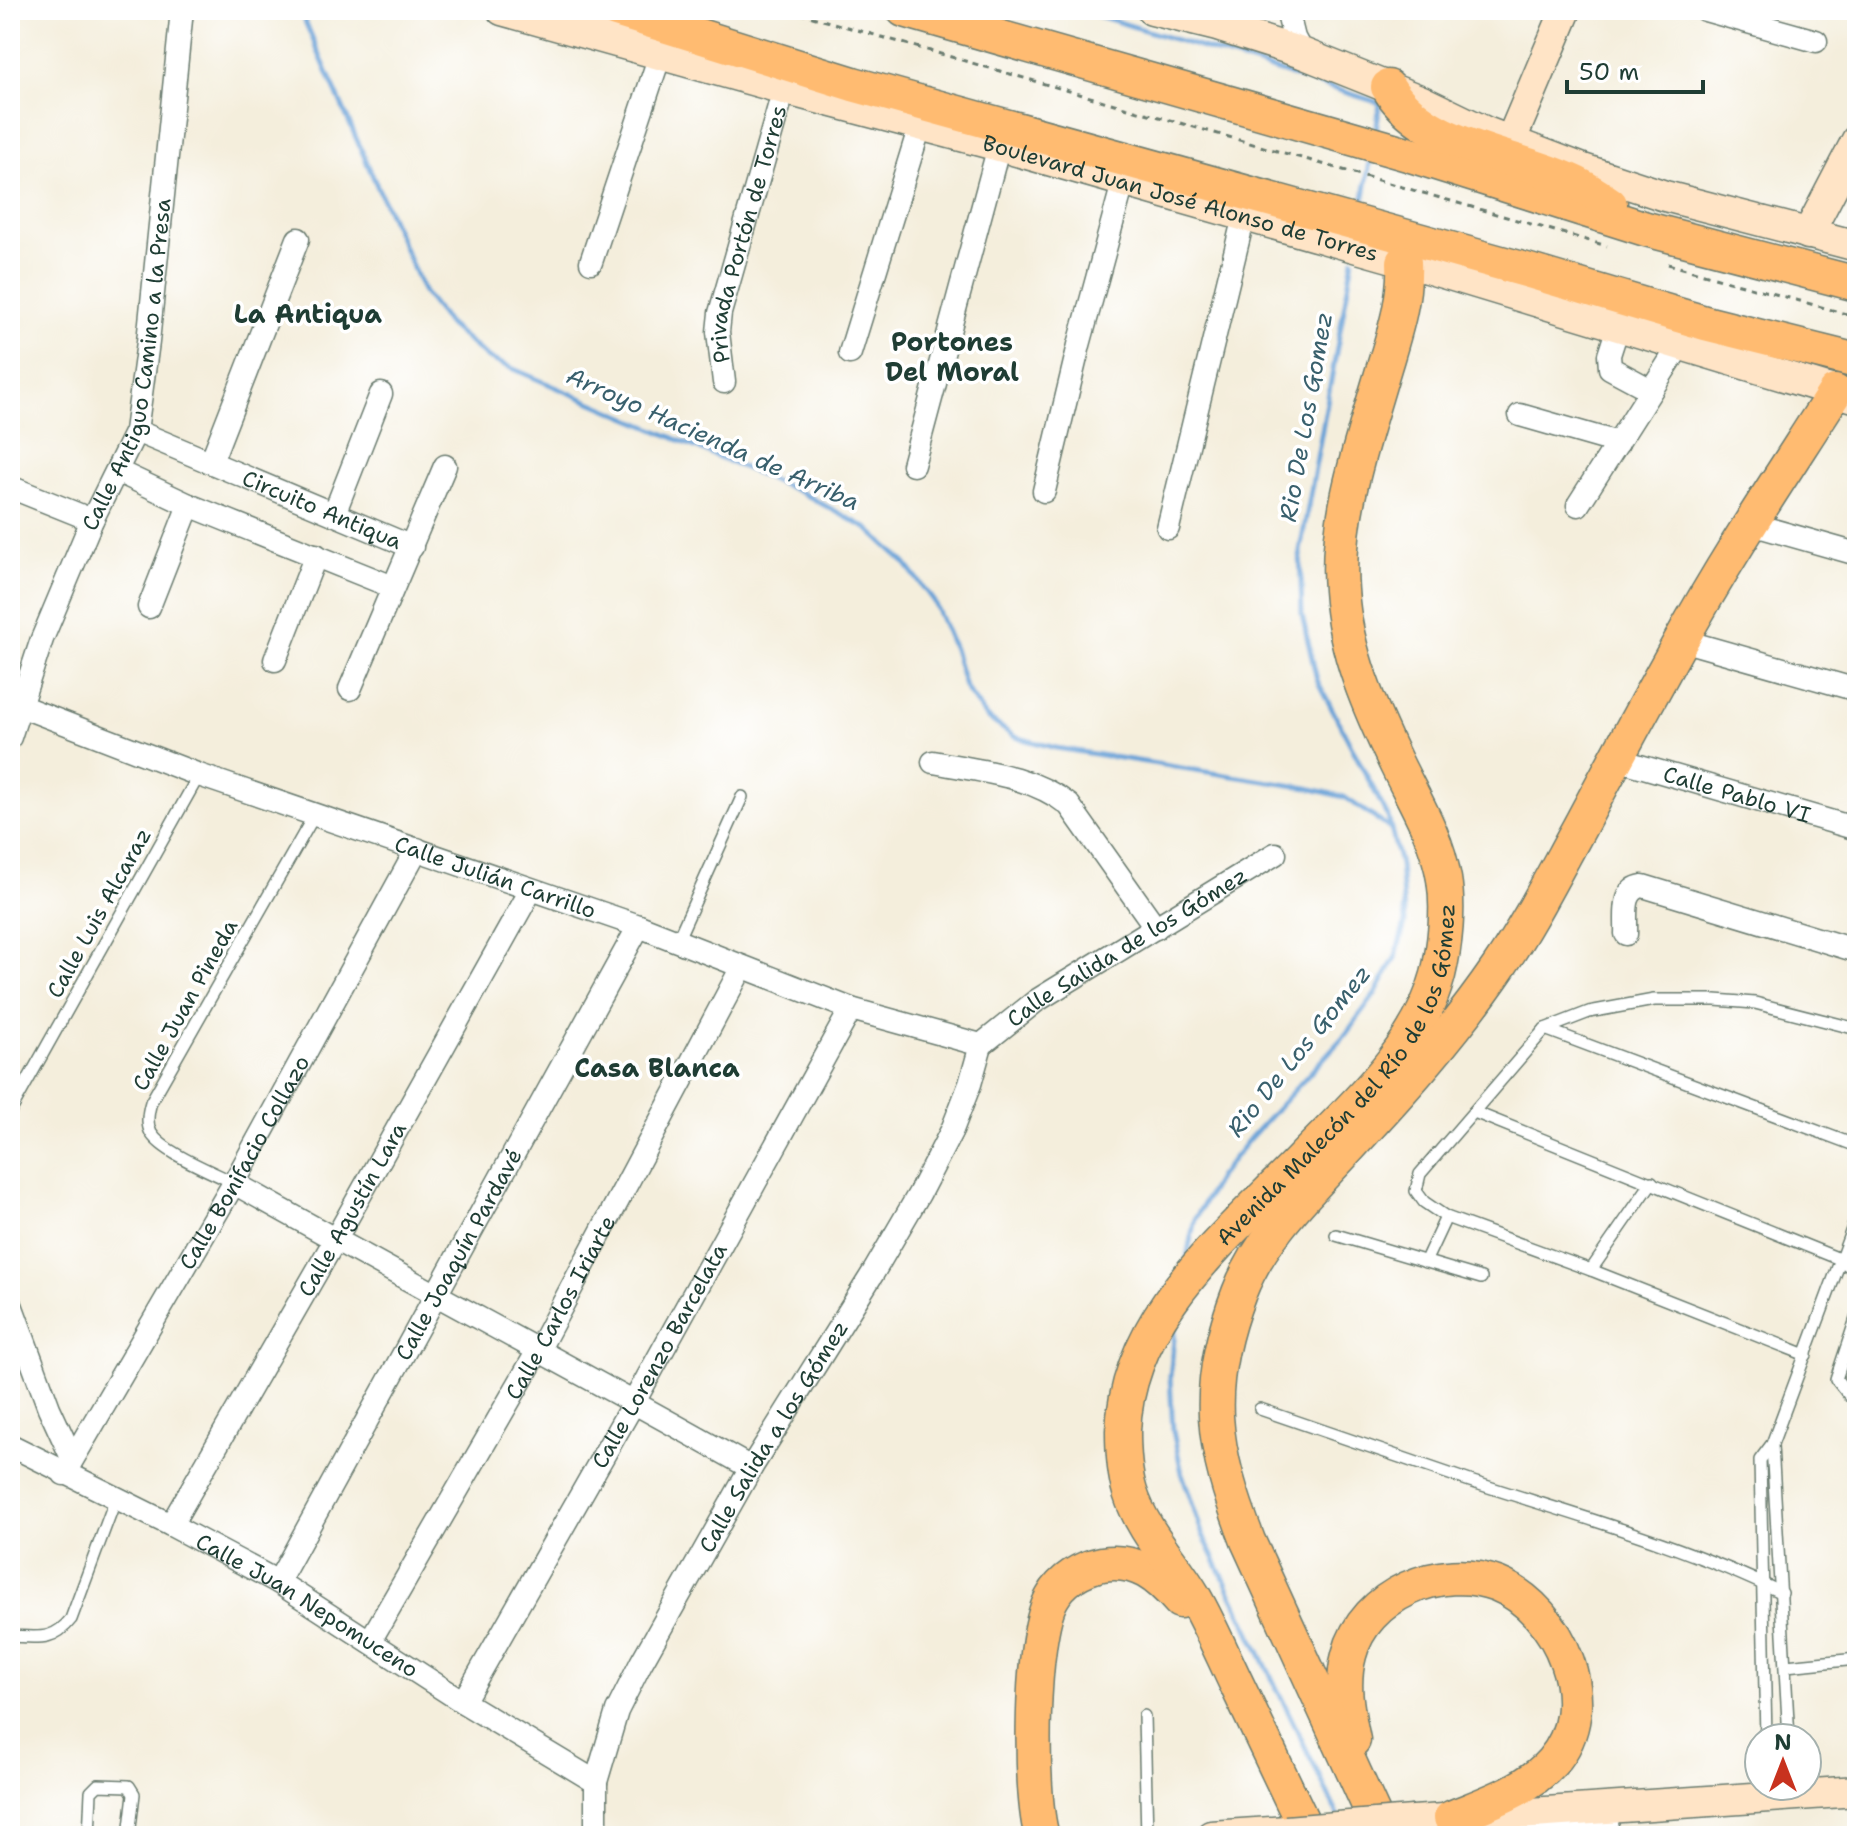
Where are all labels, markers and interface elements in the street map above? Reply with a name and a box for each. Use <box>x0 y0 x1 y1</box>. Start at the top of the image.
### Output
scale bar <box>1567 44 1703 94</box>
text: 50 m <box>1579 56 1639 88</box>
street label: Privada Portón de Torres <box>703 102 793 365</box>
street label: Boulevard Juan José Alonso de Torres <box>979 128 1382 268</box>
street label: Calle Antiguo Camino a la Presa <box>75 196 177 535</box>
district label: La Antiqua <box>234 296 382 331</box>
water label: Rio De Los Gomez <box>1272 310 1340 524</box>
district label: Portones Del Moral <box>885 324 1019 389</box>
water label: Arroyo Hacienda de Arriba <box>561 360 865 518</box>
street label: Circuito Antiqua <box>238 463 407 556</box>
street label: Calle Pablo VI <box>1660 759 1814 829</box>
street label: Calle Luis Alcaraz <box>40 823 158 1003</box>
street label: Calle Julián Carrillo <box>391 829 600 925</box>
street label: Calle Salida de los Gómez <box>1001 860 1252 1033</box>
street label: Avenida Malecón del Río de los Gómez <box>1210 904 1461 1252</box>
street label: Calle Juan Pineda <box>126 914 244 1096</box>
water label: Rio De Los Gomez <box>1220 959 1378 1143</box>
street label: Calle Bonifacio Collazo <box>172 1050 316 1275</box>
district label: Casa Blanca <box>574 1050 740 1085</box>
street label: Calle Agustín Lara <box>291 1116 413 1302</box>
street label: Calle Joaquín Pardavé <box>388 1143 528 1365</box>
street label: Calle Carlos Iriarte <box>498 1210 622 1405</box>
street label: Calle Lorenzo Barcelata <box>585 1238 734 1473</box>
street label: Calle Salida a los Gómez <box>692 1315 854 1558</box>
street label: Calle Juan Nepomuceno <box>191 1527 424 1684</box>
north arrow <box>1743 1722 1823 1802</box>
text: N <box>1774 1728 1792 1757</box>

